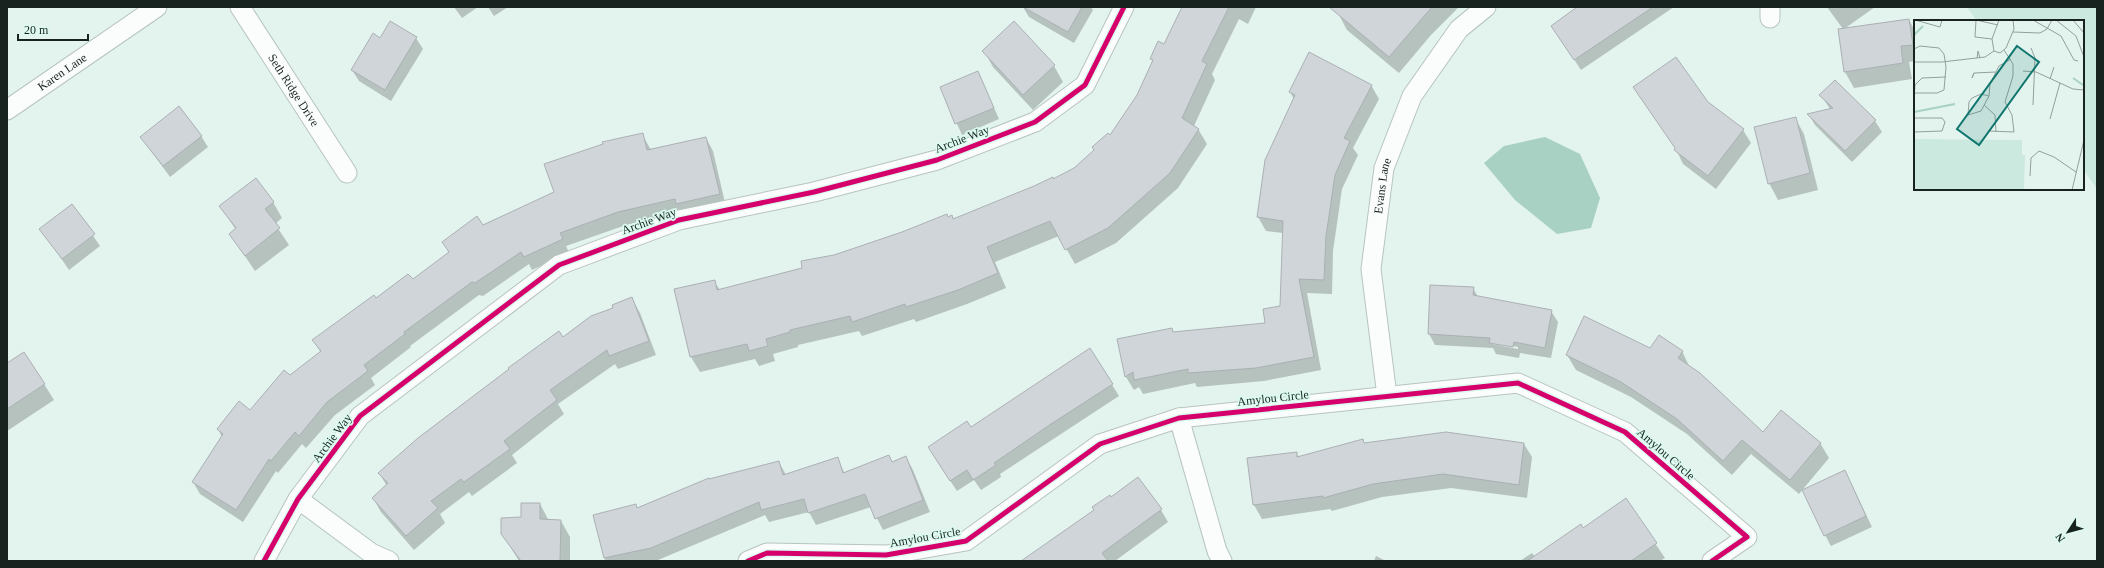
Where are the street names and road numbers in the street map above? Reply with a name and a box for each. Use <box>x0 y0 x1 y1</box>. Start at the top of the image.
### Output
street label: Karen Lane <box>35 50 89 94</box>
street label: Seth Ridge Drive <box>265 51 322 129</box>
street label: Archie Way <box>933 122 991 156</box>
street label: Evans Lane <box>1371 156 1394 215</box>
street label: Archie Way <box>620 205 678 237</box>
street label: Amylou Circle <box>1237 387 1309 409</box>
street label: Archie Way <box>309 411 355 465</box>
street label: Amylou Circle <box>1634 425 1698 483</box>
street label: Amylou Circle <box>889 524 961 550</box>

